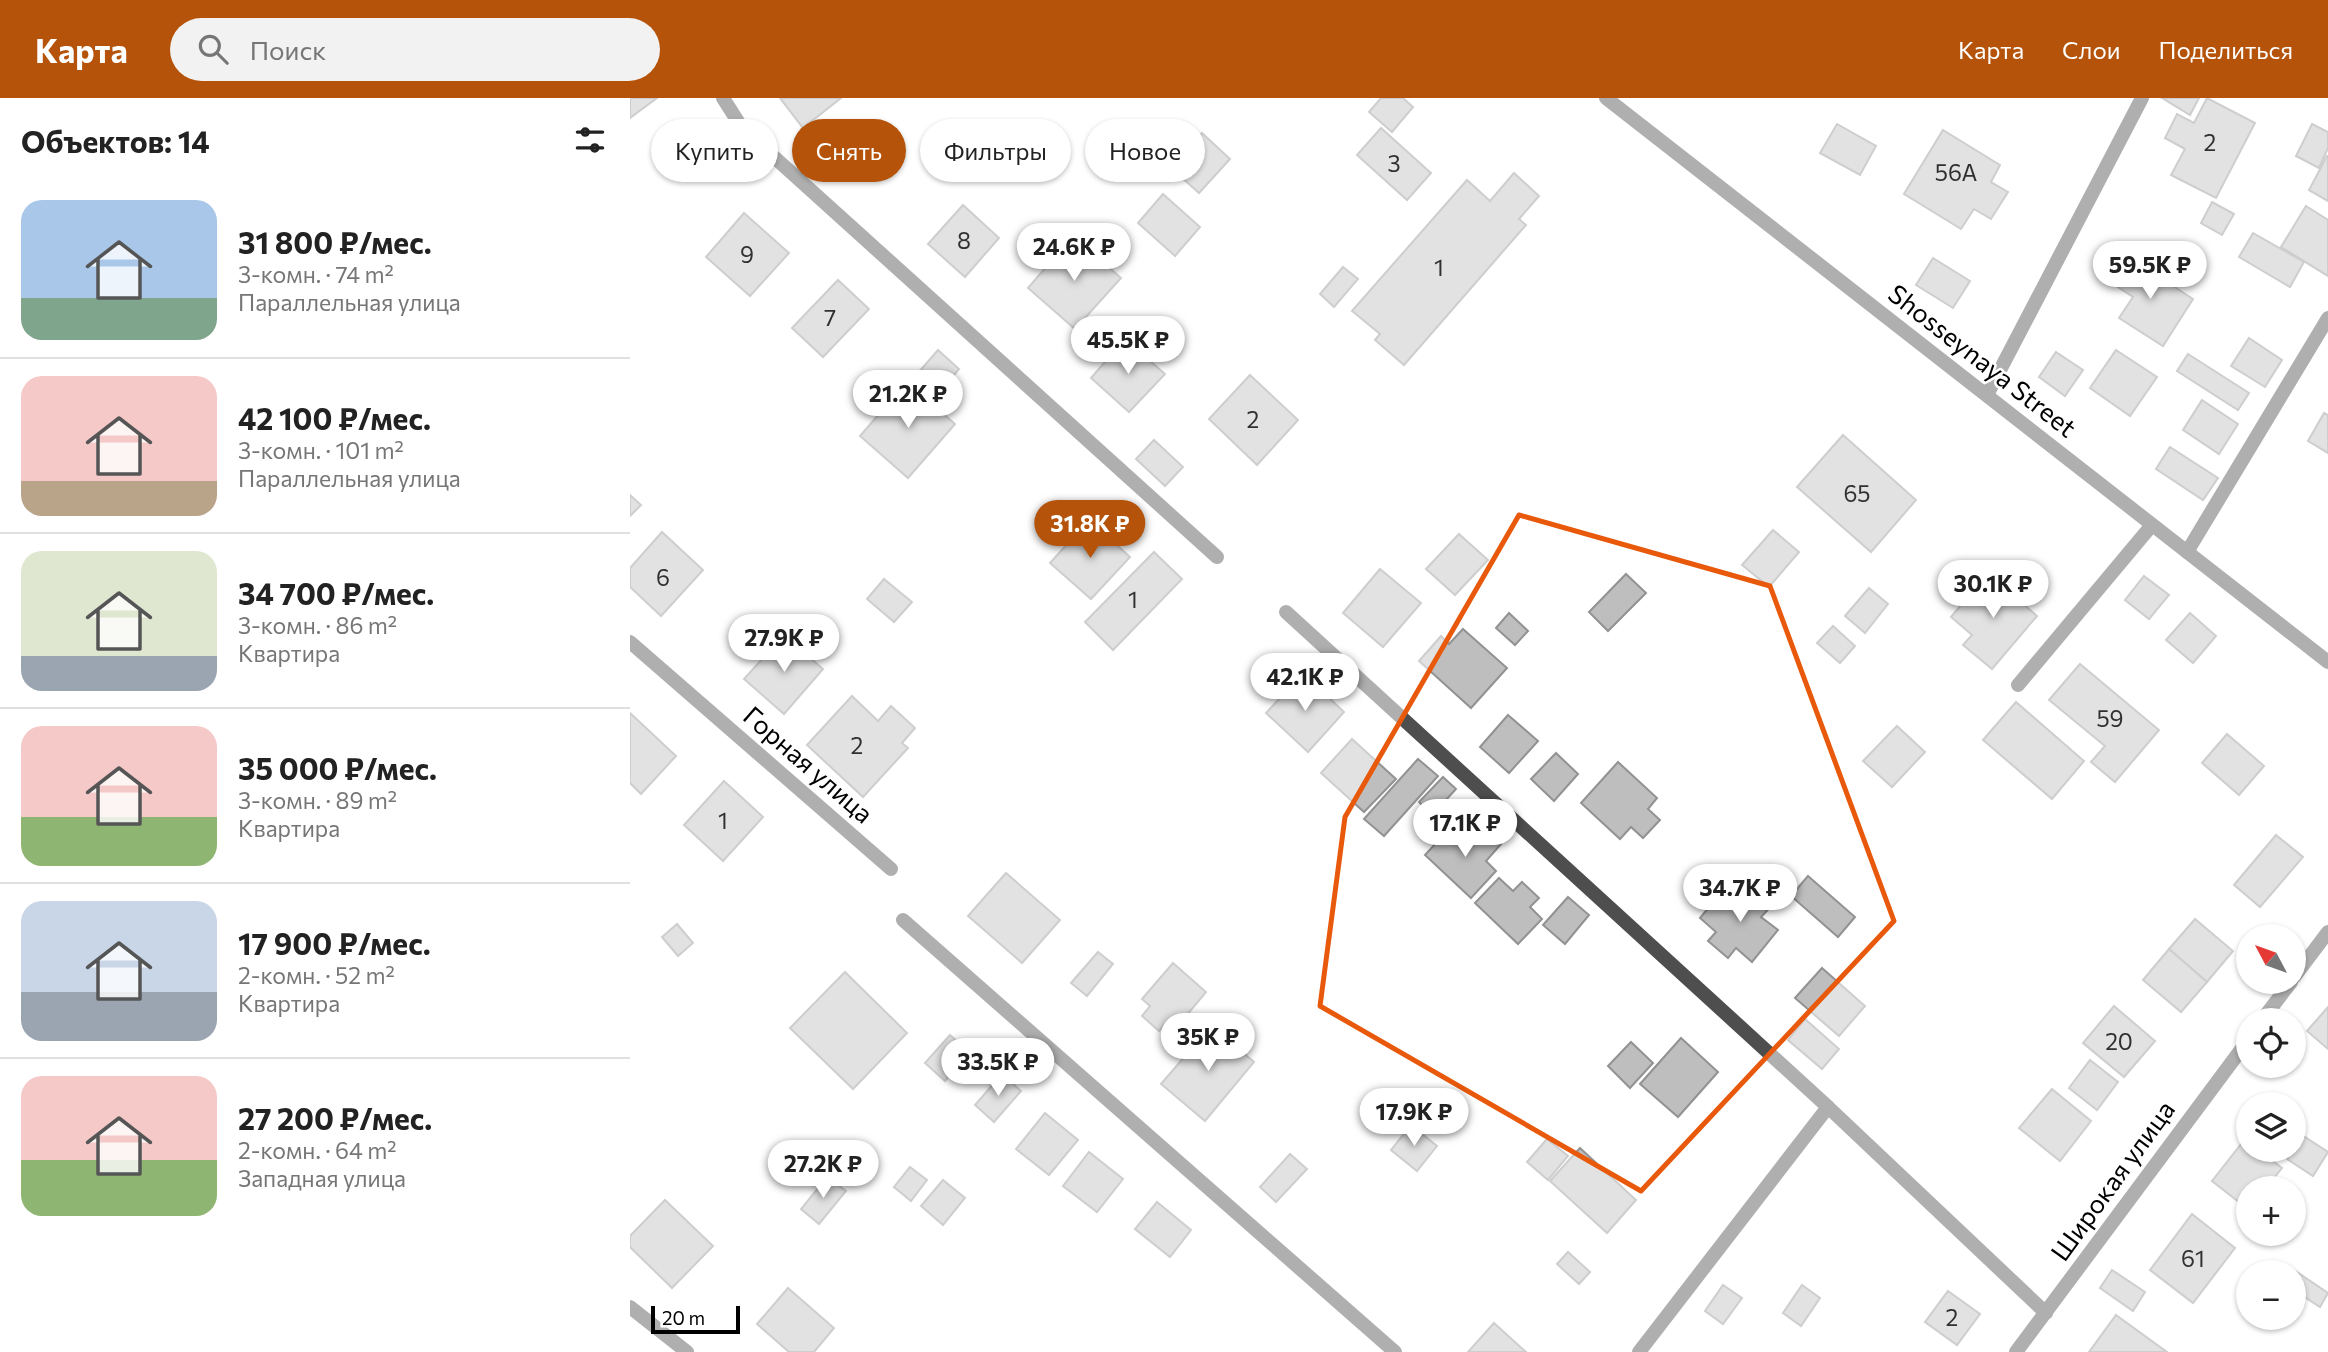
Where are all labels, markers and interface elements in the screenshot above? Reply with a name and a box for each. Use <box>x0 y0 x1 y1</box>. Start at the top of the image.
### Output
search box <box>170 18 660 81</box>
text: Карта <box>35 29 128 70</box>
icon: search <box>194 30 232 68</box>
text: Поиск <box>250 34 326 65</box>
text: Карта <box>1958 35 2024 64</box>
text: Слои <box>2062 35 2120 64</box>
text: Поделиться <box>2158 35 2293 64</box>
chip: Купить <box>651 119 778 182</box>
chip: Снять <box>792 119 906 182</box>
chip: Фильтры <box>920 119 1071 182</box>
chip: Новое <box>1085 119 1205 182</box>
icon: filters <box>571 121 609 159</box>
text: Объектов: 14 <box>21 122 210 159</box>
house number: 2 <box>2204 128 2216 156</box>
house number: 3 <box>1387 149 1401 177</box>
house number: 56А <box>1935 158 1977 186</box>
text: 31 800 ₽/мес. <box>238 223 432 260</box>
pin: 24.6K ₽ <box>1009 223 1139 283</box>
house number: 8 <box>957 226 971 254</box>
icon: home <box>77 228 161 312</box>
text: 24.6K ₽ <box>1033 232 1115 260</box>
house number: 9 <box>740 240 754 268</box>
pin: 59.5K ₽ <box>2085 242 2215 301</box>
text: 59.5K ₽ <box>2109 250 2191 278</box>
house number: 1 <box>1434 253 1444 281</box>
text: 3-комн. · 74 m² <box>238 260 394 288</box>
street label: Shosseynaya Street <box>1883 277 2083 443</box>
text: Параллельная улица <box>238 288 461 316</box>
house number: 7 <box>824 303 836 331</box>
pin: 45.5K ₽ <box>1063 316 1193 376</box>
text: 45.5K ₽ <box>1087 325 1169 353</box>
pin: 21.2K ₽ <box>843 370 973 430</box>
text: 21.2K ₽ <box>869 379 947 407</box>
text: 42 100 ₽/мес. <box>238 399 431 436</box>
icon: home <box>77 404 161 488</box>
house number: 2 <box>1247 405 1259 433</box>
text: 3-комн. · 101 m² <box>238 436 404 464</box>
text: Параллельная улица <box>238 464 461 492</box>
house number: 65 <box>1843 479 1871 507</box>
pin: 31.8K ₽ <box>1025 500 1155 560</box>
text: 31.8K ₽ <box>1050 509 1130 537</box>
pin: 30.1K ₽ <box>1928 560 2058 620</box>
house number: 6 <box>656 563 670 591</box>
text: 30.1K ₽ <box>1954 569 2032 597</box>
text: 34 700 ₽/мес. <box>238 574 434 611</box>
icon: home <box>77 579 161 663</box>
house number: 1 <box>1128 585 1138 613</box>
text: 3-комн. · 86 m² <box>238 611 397 639</box>
pin: 27.9K ₽ <box>719 614 849 674</box>
text: 27.9K ₽ <box>744 623 824 651</box>
text: Квартира <box>238 639 340 667</box>
pin: 42.1K ₽ <box>1240 654 1370 713</box>
text: 42.1K ₽ <box>1266 662 1344 690</box>
street label: Горная улица <box>738 699 880 829</box>
house number: 59 <box>2096 704 2124 732</box>
house number: 2 <box>851 731 863 759</box>
text: 35 000 ₽/мес. <box>238 749 437 786</box>
icon: home <box>77 754 161 838</box>
text: 3-комн. · 89 m² <box>238 786 397 814</box>
pin: 17.1K ₽ <box>1400 800 1530 859</box>
house number: 1 <box>718 806 728 834</box>
text: 17.1K ₽ <box>1429 808 1501 836</box>
text: Квартира <box>238 814 340 842</box>
pin: 34.7K ₽ <box>1675 864 1805 924</box>
text: 34.7K ₽ <box>1699 873 1781 901</box>
text: 17 900 ₽/мес. <box>238 924 431 961</box>
north arrow <box>2236 924 2306 994</box>
map controls <box>2236 924 2306 1330</box>
icon: home <box>77 929 161 1013</box>
text: 2-комн. · 52 m² <box>238 961 395 989</box>
text: Квартира <box>238 989 340 1017</box>
button: locate <box>2236 1008 2306 1078</box>
pin: 35K ₽ <box>1159 1014 1257 1073</box>
text: 35K ₽ <box>1177 1022 1239 1050</box>
house number: 20 <box>2105 1027 2133 1055</box>
pin: 33.5K ₽ <box>933 1038 1063 1098</box>
text: 33.5K ₽ <box>957 1047 1039 1075</box>
pin: 17.9K ₽ <box>1349 1088 1479 1148</box>
button: layers <box>2236 1092 2306 1162</box>
street label: Широкая улица <box>2043 1094 2180 1266</box>
text: 17.9K ₽ <box>1376 1097 1452 1125</box>
text: 27 200 ₽/мес. <box>238 1099 432 1136</box>
icon: home <box>77 1104 161 1188</box>
text: 2-комн. · 64 m² <box>238 1136 397 1164</box>
pin: 27.2K ₽ <box>758 1140 888 1200</box>
text: 27.2K ₽ <box>784 1149 862 1177</box>
text: Западная улица <box>238 1164 406 1192</box>
button: + <box>2236 1176 2306 1246</box>
house number: 61 <box>2181 1244 2205 1272</box>
button: − <box>2236 1260 2306 1330</box>
scale bar <box>651 1303 740 1335</box>
house number: 2 <box>1946 1303 1958 1331</box>
text: 20 m <box>662 1306 705 1329</box>

